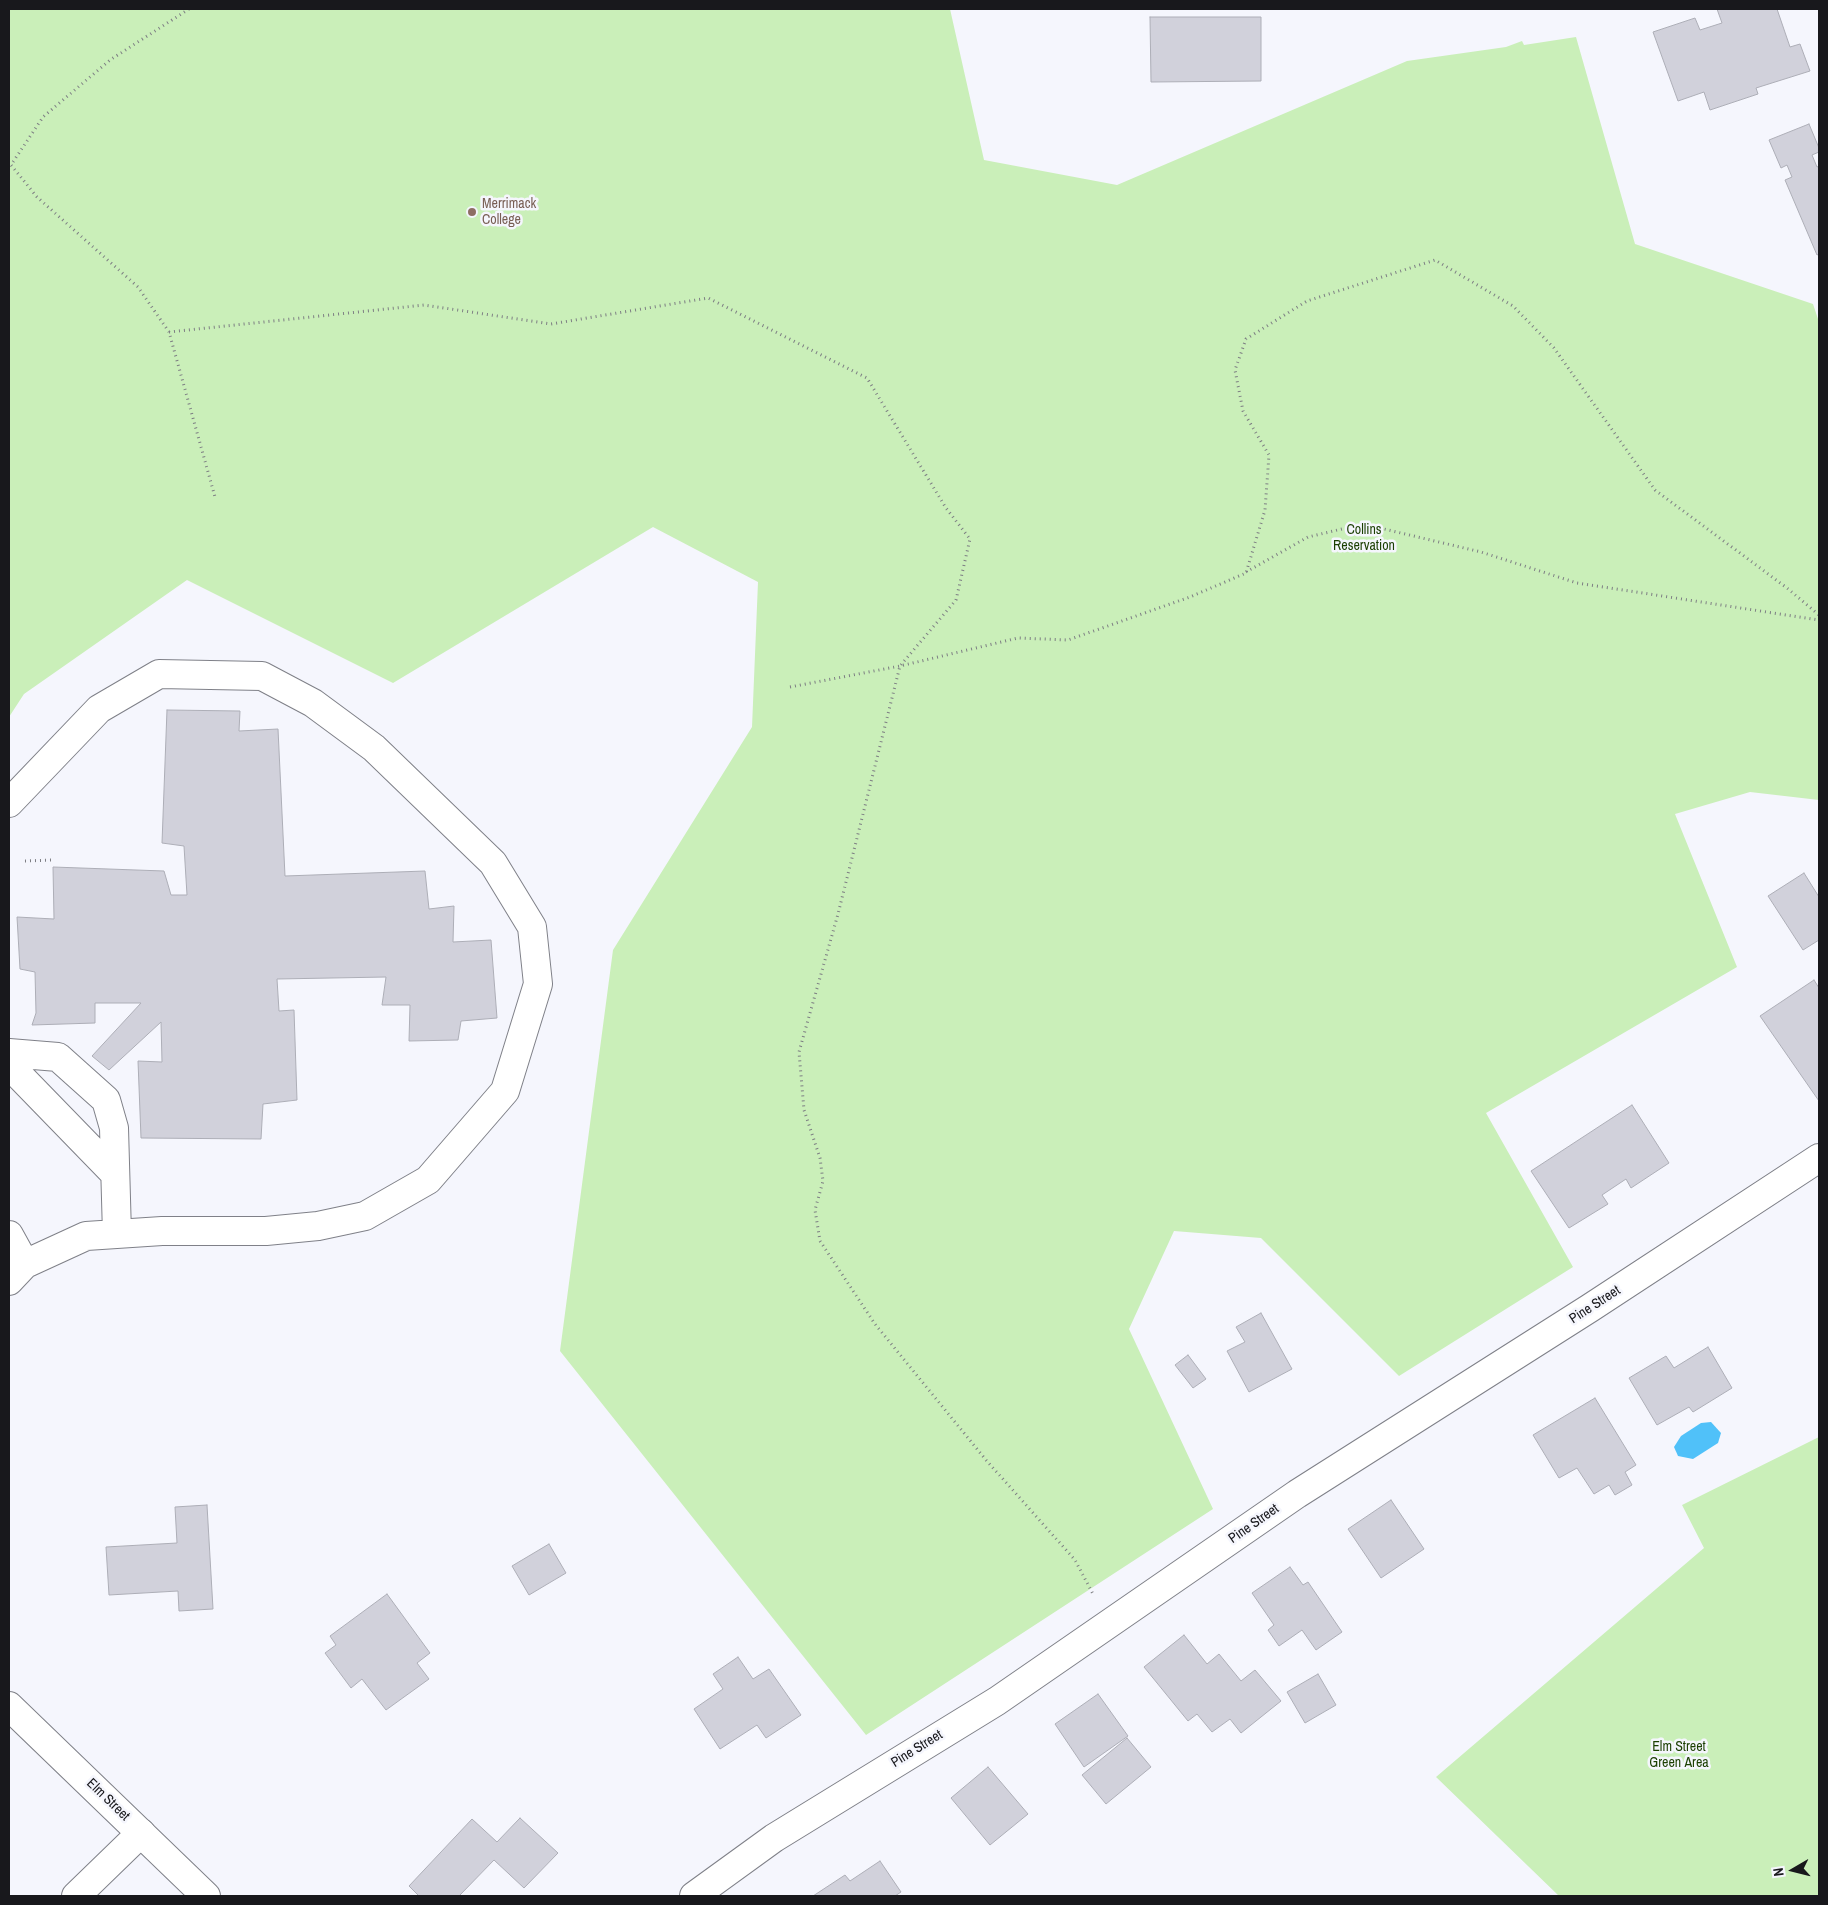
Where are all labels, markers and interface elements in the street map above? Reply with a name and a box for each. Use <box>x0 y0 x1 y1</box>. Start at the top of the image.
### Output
place label: Merrimack College <box>482 196 536 228</box>
marker: Merrimack College <box>466 206 478 218</box>
park label: Collins Reservation <box>1333 522 1395 554</box>
street label: Pine Street <box>1566 1282 1624 1328</box>
street label: Pine Street <box>1226 1501 1282 1547</box>
street label: Pine Street <box>888 1727 946 1771</box>
park label: Elm Street Green Area <box>1649 1739 1709 1771</box>
street label: Elm Street <box>83 1775 133 1825</box>
north arrow <box>1768 1845 1818 1895</box>
text: N <box>1769 1867 1788 1877</box>

